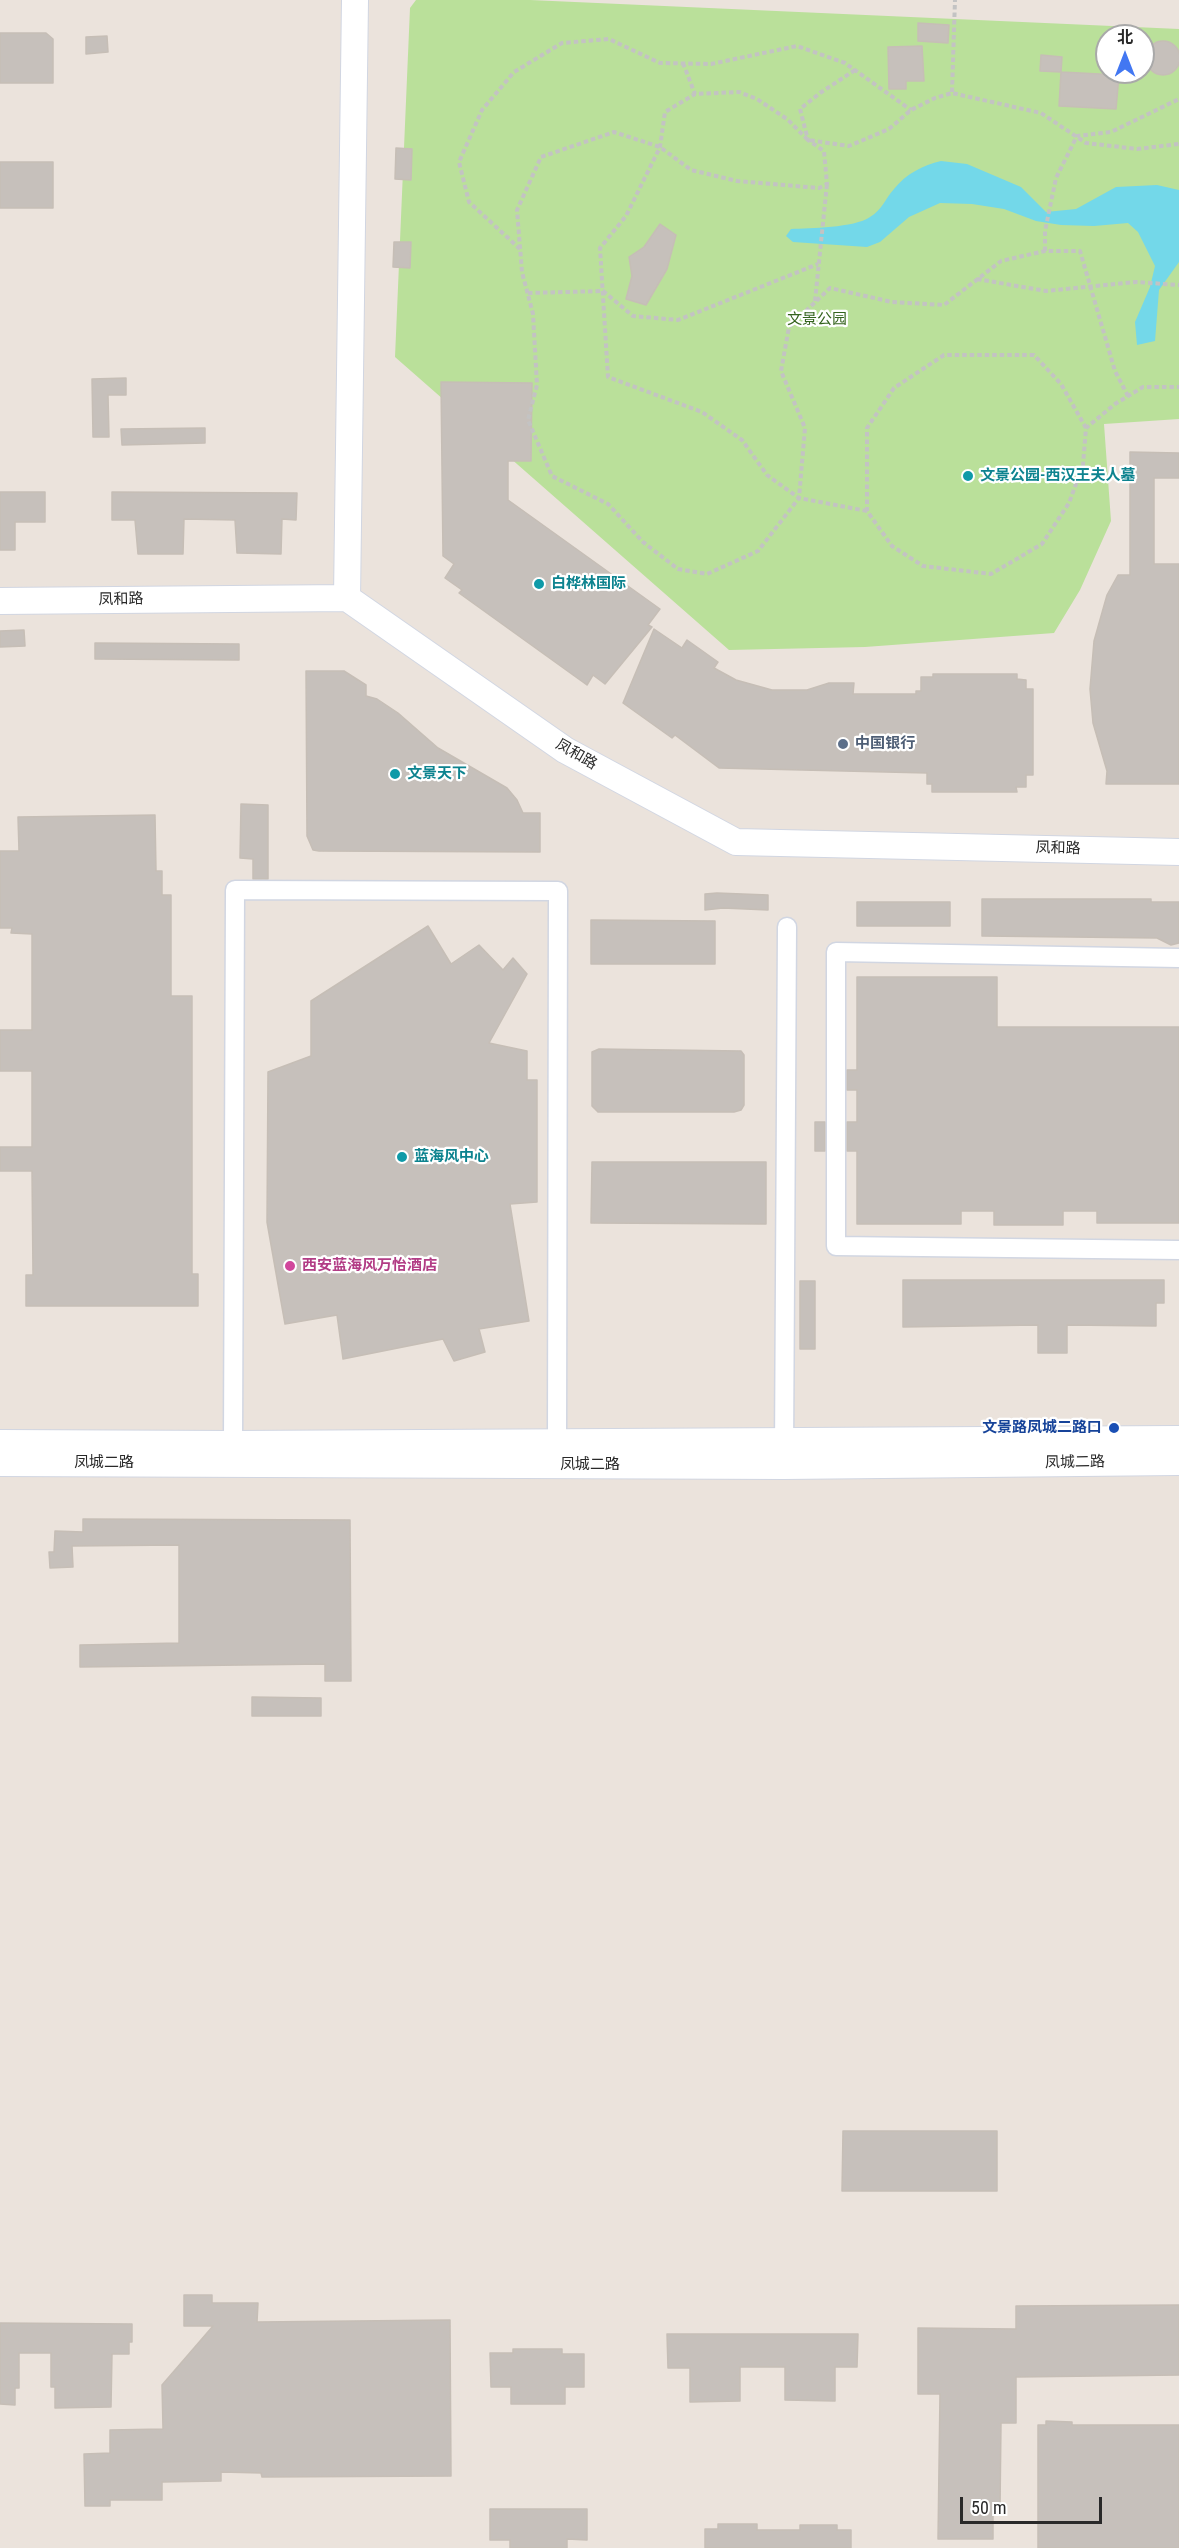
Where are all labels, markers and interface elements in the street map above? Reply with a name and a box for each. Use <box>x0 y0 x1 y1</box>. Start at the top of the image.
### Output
north arrow <box>1095 24 1155 84</box>
text: 北 <box>1117 28 1133 47</box>
park label: 文景公园 <box>787 311 847 329</box>
place label: 文景公园-西汉王夫人墓 <box>980 467 1135 485</box>
marker: 文景公园-西汉王夫人墓 <box>961 469 975 483</box>
place label: 白桦林国际 <box>551 575 626 593</box>
marker: 白桦林国际 <box>532 577 546 591</box>
street label: 凤和路 <box>98 591 144 609</box>
place label: 中国银行 <box>855 735 915 753</box>
street label: 凤和路 <box>552 736 600 774</box>
marker: 中国银行 <box>836 737 850 751</box>
place label: 文景天下 <box>407 765 467 783</box>
marker: 文景天下 <box>388 767 402 781</box>
street label: 凤和路 <box>1035 840 1081 858</box>
place label: 蓝海风中心 <box>414 1148 489 1166</box>
marker: 蓝海风中心 <box>395 1150 409 1164</box>
place label: 西安蓝海风万怡酒店 <box>302 1257 437 1275</box>
marker: 西安蓝海风万怡酒店 <box>283 1259 297 1273</box>
place label: 文景路凤城二路口 <box>982 1419 1102 1437</box>
marker: 文景路凤城二路口 <box>1107 1421 1121 1435</box>
street label: 凤城二路 <box>1045 1453 1105 1473</box>
street label: 凤城二路 <box>74 1454 134 1472</box>
street label: 凤城二路 <box>560 1456 620 1474</box>
scale bar <box>963 2485 1106 2523</box>
text: 50 m <box>971 2497 1006 2518</box>

